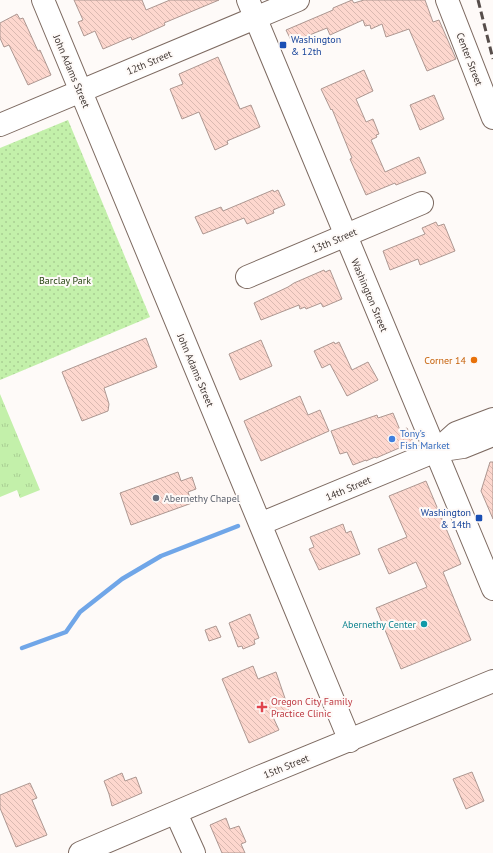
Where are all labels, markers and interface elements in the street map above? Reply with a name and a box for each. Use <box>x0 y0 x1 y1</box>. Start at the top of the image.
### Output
street label: Center Street <box>453 31 486 88</box>
street label: John Adams Street <box>50 32 93 110</box>
place label: Washington & 12th <box>291 33 341 58</box>
marker: Washington & 12th <box>278 40 288 50</box>
street label: 12th Street <box>125 47 174 78</box>
street label: 13th Street <box>310 225 359 256</box>
street label: Washington Street <box>348 257 391 334</box>
park label: Barclay Park <box>39 274 91 287</box>
street label: John Adams Street <box>174 331 217 409</box>
place label: Corner 14 <box>424 354 467 367</box>
marker: Corner 14 <box>469 355 479 365</box>
place label: Tony’s Fish Market <box>400 427 450 452</box>
marker: Tony’s Fish Market <box>387 434 397 444</box>
street label: 14th Street <box>324 473 373 504</box>
place label: Abernethy Chapel <box>164 492 240 505</box>
marker: Abernethy Chapel <box>151 493 161 503</box>
place label: Washington & 14th <box>421 506 471 531</box>
marker: Washington & 14th <box>474 513 484 523</box>
place label: Abernethy Center <box>342 618 417 631</box>
marker: Abernethy Center <box>419 619 429 629</box>
place label: Oregon City Family Practice Clinic <box>271 695 353 720</box>
marker: Oregon City Family Practice Clinic <box>256 701 268 713</box>
street label: 15th Street <box>262 751 311 781</box>

